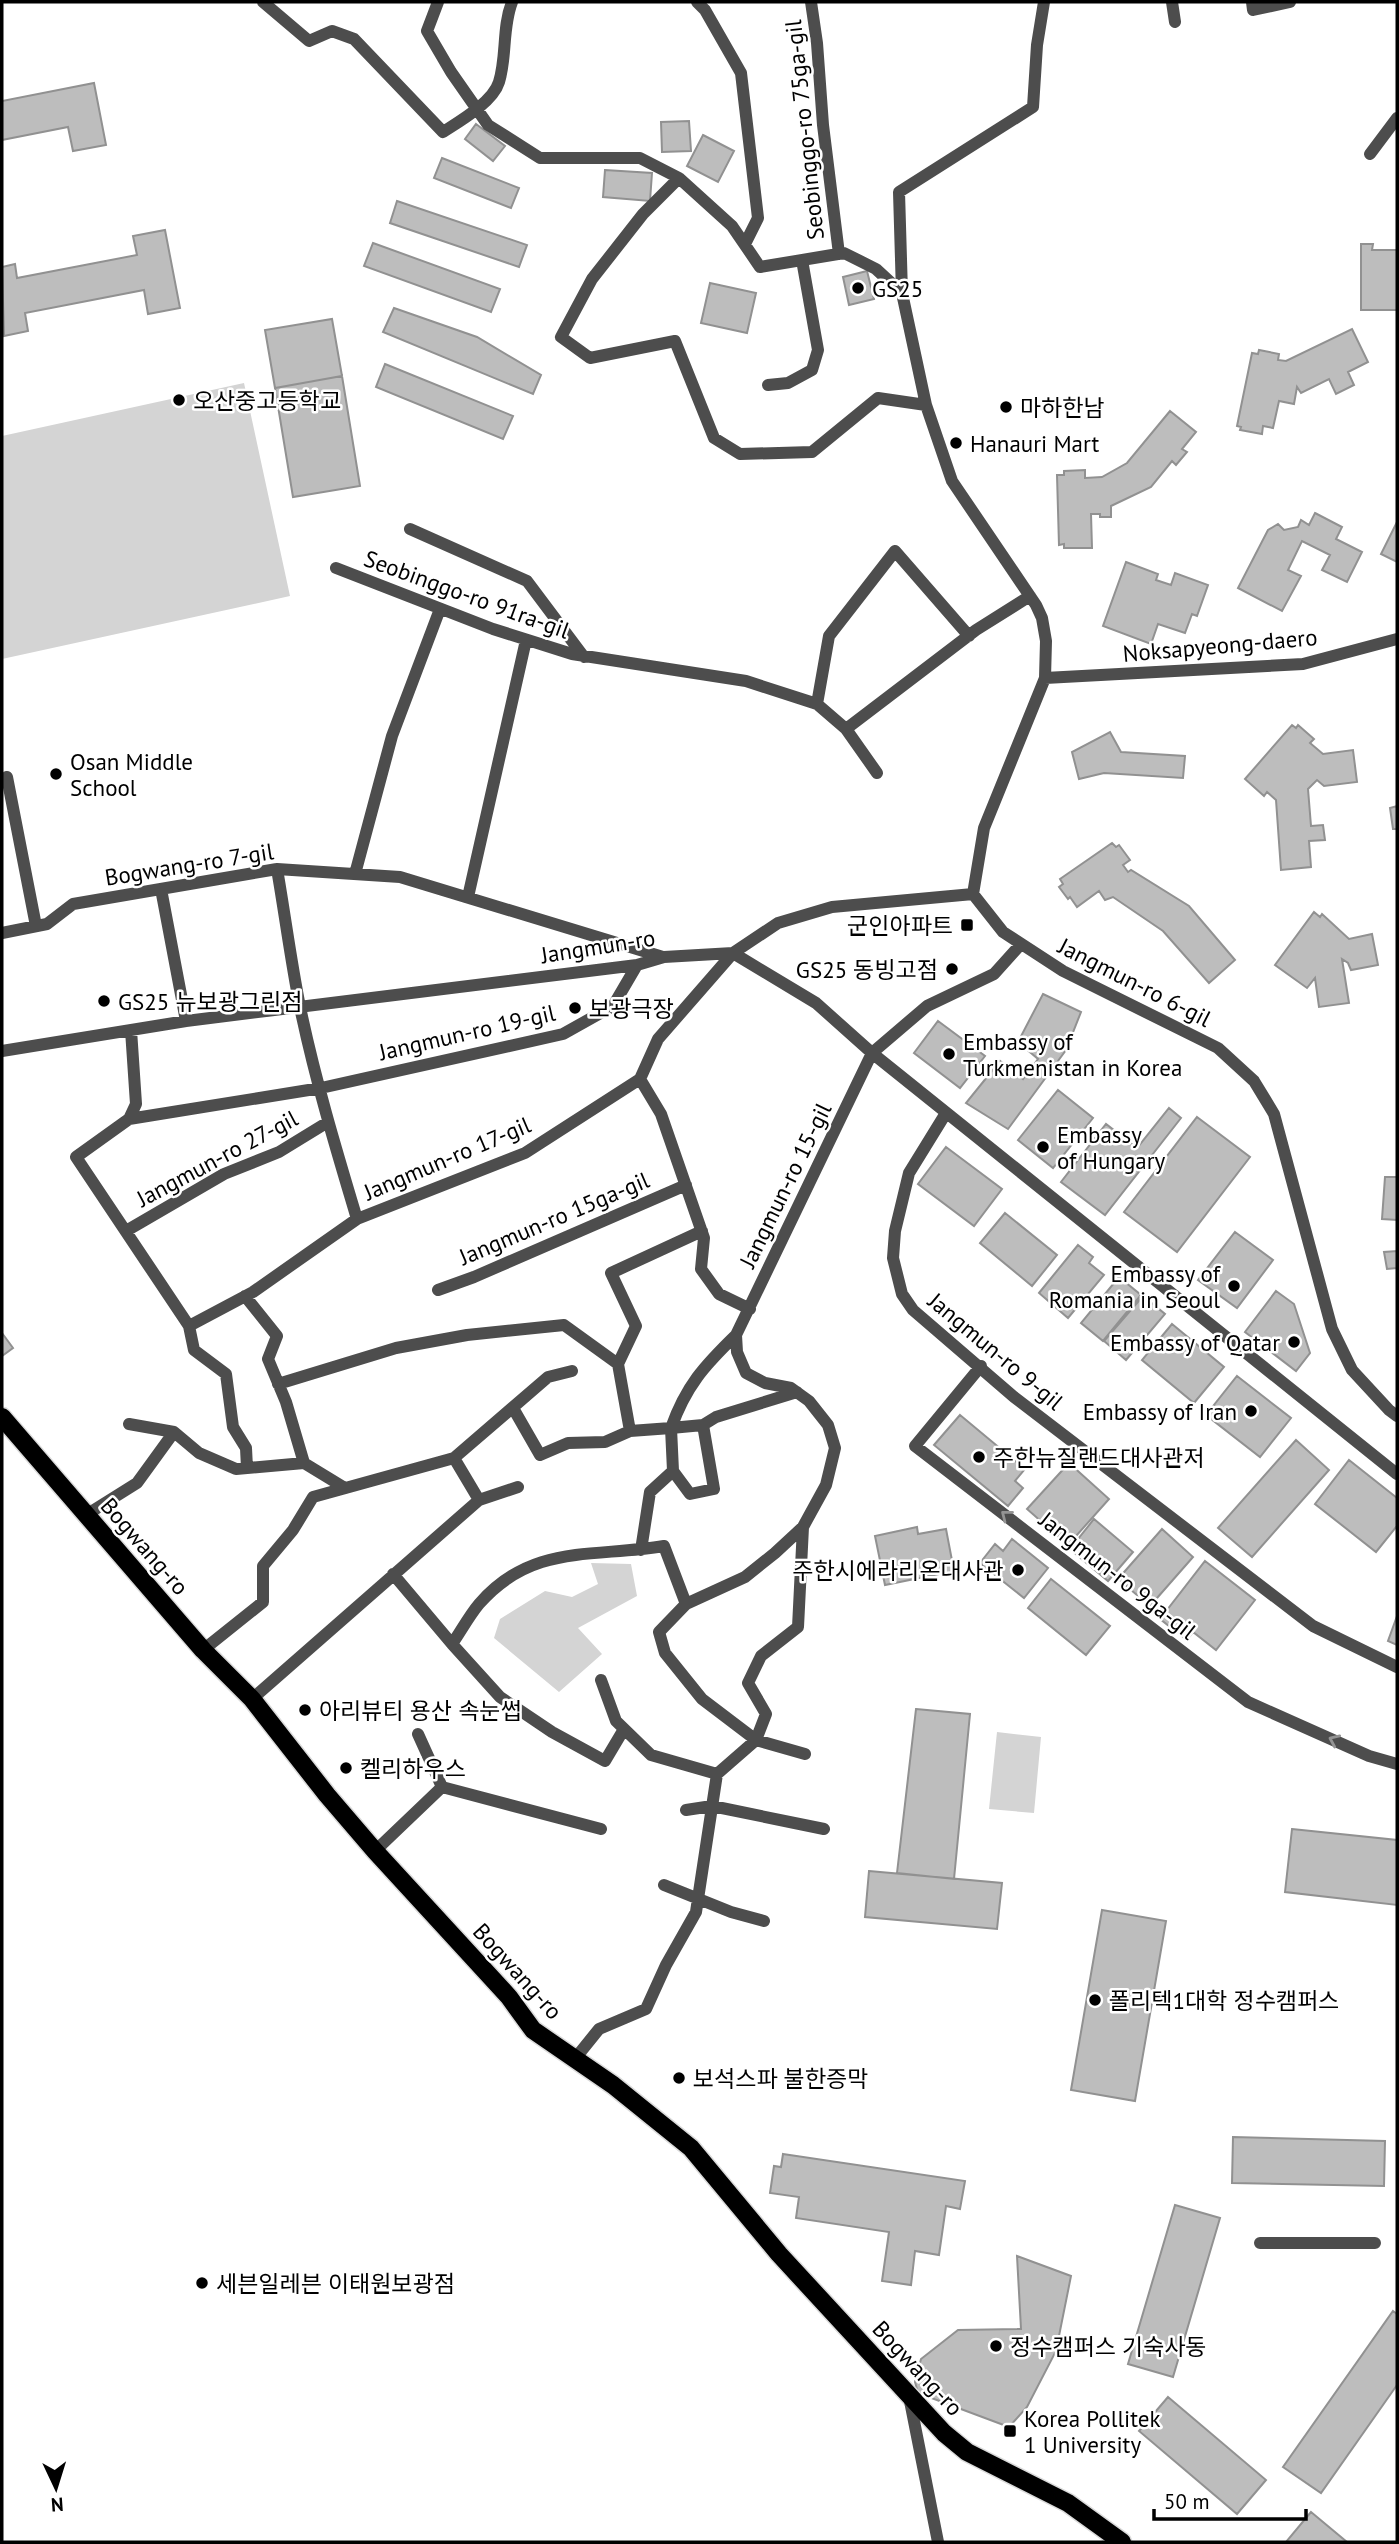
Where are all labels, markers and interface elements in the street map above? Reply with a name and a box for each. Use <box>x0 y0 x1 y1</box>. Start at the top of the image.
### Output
street label: Seobinggo-ro 75ga-gil <box>778 18 830 241</box>
place label: GS25 <box>872 274 923 303</box>
marker: GS25 <box>850 280 866 296</box>
place label: 오산중고등학교 <box>193 386 341 415</box>
marker: 오산중고등학교 <box>171 392 187 408</box>
place label: 마하한남 <box>1020 393 1105 422</box>
marker: 마하한남 <box>998 399 1014 415</box>
place label: Hanauri Mart <box>970 429 1099 458</box>
marker: Hanauri Mart <box>948 435 964 451</box>
street label: Seobinggo-ro 91ra-gil <box>360 543 574 645</box>
street label: Noksapyeong-daero <box>1122 622 1318 668</box>
place label: Osan Middle School <box>70 747 193 802</box>
marker: Osan Middle School <box>48 766 64 782</box>
street label: Bogwang-ro 7-gil <box>103 836 276 892</box>
place label: 군인아파트 <box>847 911 953 940</box>
marker: 군인아파트 <box>959 917 975 933</box>
street label: Jangmun-ro <box>538 923 657 969</box>
street label: Jangmun-ro 6-gil <box>1053 931 1216 1033</box>
place label: GS25 동빙고점 <box>796 955 938 984</box>
marker: GS25 동빙고점 <box>944 961 960 977</box>
place label: GS25 뉴보광그린점 <box>118 987 302 1016</box>
marker: GS25 뉴보광그린점 <box>96 993 112 1009</box>
place label: 보광극장 <box>589 994 674 1023</box>
street label: Jangmun-ro 19-gil <box>375 998 558 1067</box>
marker: 보광극장 <box>567 1000 583 1016</box>
place label: Embassy of Turkmenistan in Korea <box>963 1027 1182 1082</box>
marker: Embassy of Turkmenistan in Korea <box>941 1046 957 1062</box>
street label: Jangmun-ro 15-gil <box>732 1098 838 1273</box>
street label: Jangmun-ro 27-gil <box>131 1103 303 1213</box>
street label: Jangmun-ro 17-gil <box>358 1110 535 1207</box>
place label: Embassy of Hungary <box>1057 1120 1166 1175</box>
marker: Embassy of Hungary <box>1035 1139 1051 1155</box>
street label: Jangmun-ro 15ga-gil <box>454 1165 654 1272</box>
place label: Embassy of Romania in Seoul <box>1049 1259 1222 1314</box>
marker: Embassy of Romania in Seoul <box>1226 1278 1242 1294</box>
street label: Jangmun-ro 9-gil <box>922 1285 1070 1416</box>
place label: Embassy of Qatar <box>1110 1328 1280 1357</box>
marker: Embassy of Qatar <box>1286 1334 1302 1350</box>
place label: Embassy of Iran <box>1083 1397 1237 1426</box>
marker: Embassy of Iran <box>1243 1403 1259 1419</box>
place label: 주한뉴질랜드대사관저 <box>993 1443 1205 1472</box>
marker: 주한뉴질랜드대사관저 <box>971 1449 987 1465</box>
street label: Bogwang-ro <box>95 1491 195 1601</box>
street label: Jangmun-ro 9ga-gil <box>1033 1504 1202 1645</box>
one-way arrow <box>1001 1511 1014 1524</box>
place label: 주한시에라리온대사관 <box>792 1556 1004 1585</box>
marker: 주한시에라리온대사관 <box>1010 1562 1026 1578</box>
place label: 아리뷰티 용산 속눈썹 <box>319 1696 522 1725</box>
marker: 아리뷰티 용산 속눈썹 <box>297 1702 313 1718</box>
one-way arrow <box>1328 1734 1341 1748</box>
place label: 켈리하우스 <box>360 1754 466 1783</box>
marker: 켈리하우스 <box>338 1760 354 1776</box>
street label: Bogwang-ro <box>467 1917 569 2025</box>
place label: 폴리텍1대학 정수캠퍼스 <box>1109 1986 1339 2015</box>
marker: 폴리텍1대학 정수캠퍼스 <box>1087 1992 1103 2008</box>
place label: 보석스파 불한증막 <box>693 2064 868 2093</box>
marker: 보석스파 불한증막 <box>671 2070 687 2086</box>
place label: 세븐일레븐 이태원보광점 <box>216 2269 455 2298</box>
marker: 세븐일레븐 이태원보광점 <box>194 2275 210 2291</box>
street label: Bogwang-ro <box>867 2314 969 2422</box>
place label: 정수캠퍼스 기숙사동 <box>1010 2332 1207 2361</box>
marker: 정수캠퍼스 기숙사동 <box>988 2338 1004 2354</box>
place label: Korea Pollitek 1 University <box>1024 2404 1161 2459</box>
marker: Korea Pollitek 1 University <box>1002 2423 1018 2439</box>
north arrow <box>21 2453 91 2523</box>
scale bar <box>1154 2478 1306 2522</box>
text: 50 m <box>1164 2488 1210 2515</box>
text: N <box>50 2493 64 2517</box>

